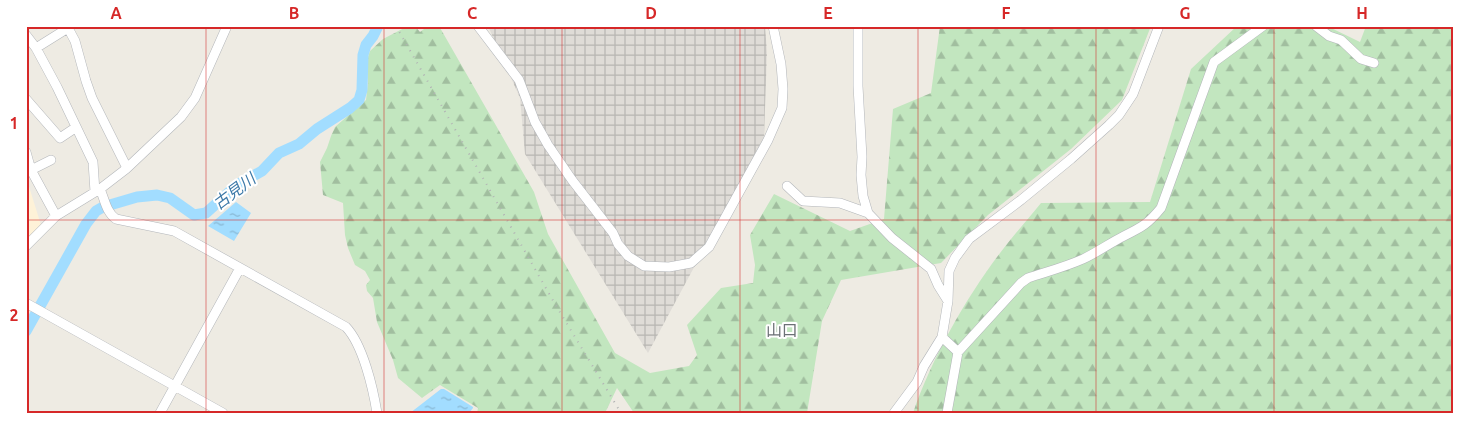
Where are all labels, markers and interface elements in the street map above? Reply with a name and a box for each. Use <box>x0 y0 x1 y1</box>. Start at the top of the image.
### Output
text: A <box>110 4 122 22</box>
text: B <box>289 4 299 22</box>
text: C <box>467 4 477 22</box>
text: D <box>645 4 657 22</box>
text: E <box>823 4 833 22</box>
text: F <box>1002 4 1011 22</box>
text: G <box>1179 4 1191 22</box>
text: H <box>1356 4 1368 22</box>
text: 1 <box>9 114 19 132</box>
water label: 古見川 <box>209 168 260 213</box>
text: 2 <box>9 306 19 324</box>
district label: 山口 <box>766 321 798 339</box>

